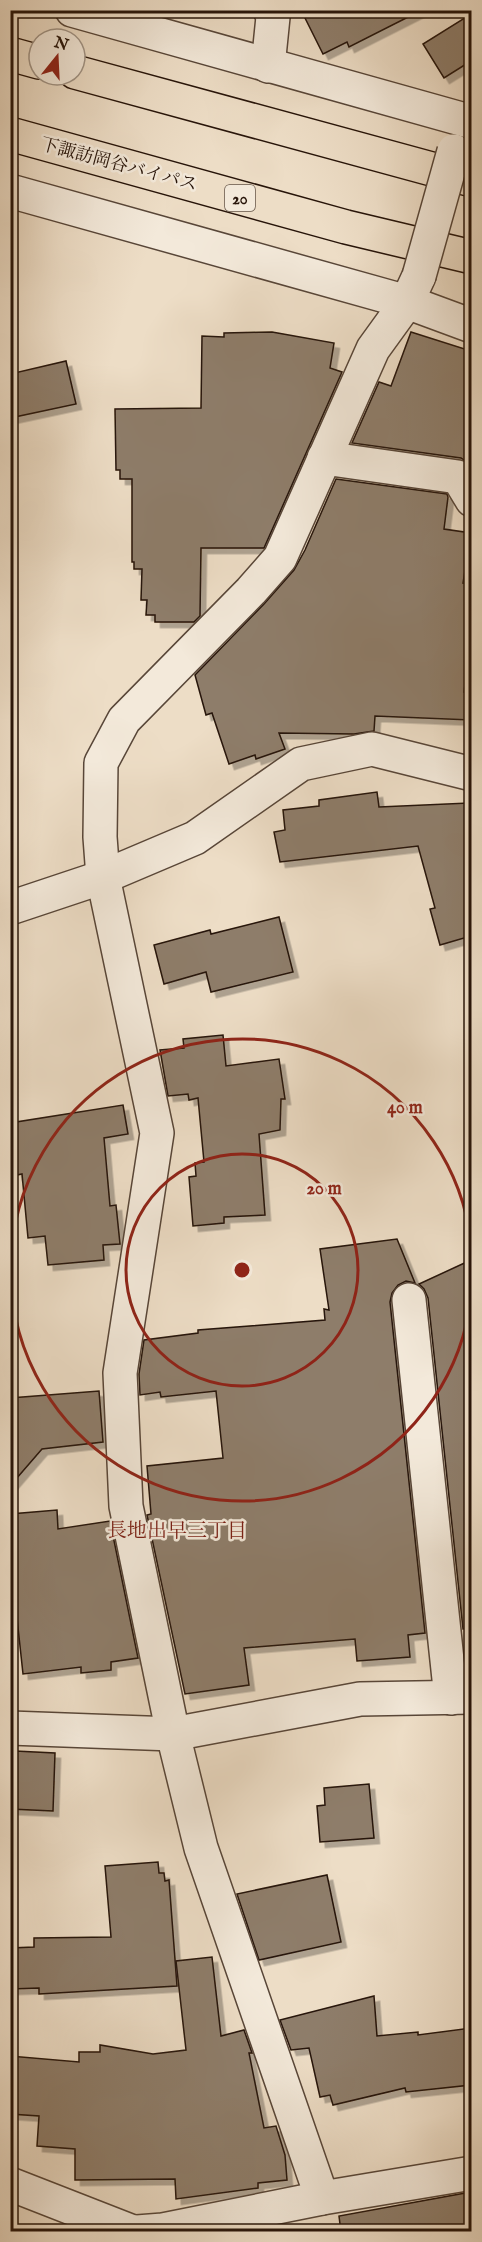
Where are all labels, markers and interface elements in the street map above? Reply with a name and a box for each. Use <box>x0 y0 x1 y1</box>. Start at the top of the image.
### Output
north arrow <box>27 27 87 87</box>
text: N <box>50 33 71 56</box>
street label: 下諏訪岡谷バイパス <box>38 133 200 197</box>
road number: 20 <box>225 185 255 211</box>
text: 40 m <box>387 1097 423 1120</box>
text: 20 m <box>306 1178 342 1201</box>
centre of rings <box>232 1260 252 1280</box>
district label: 長地出早三丁目 <box>107 1519 247 1544</box>

